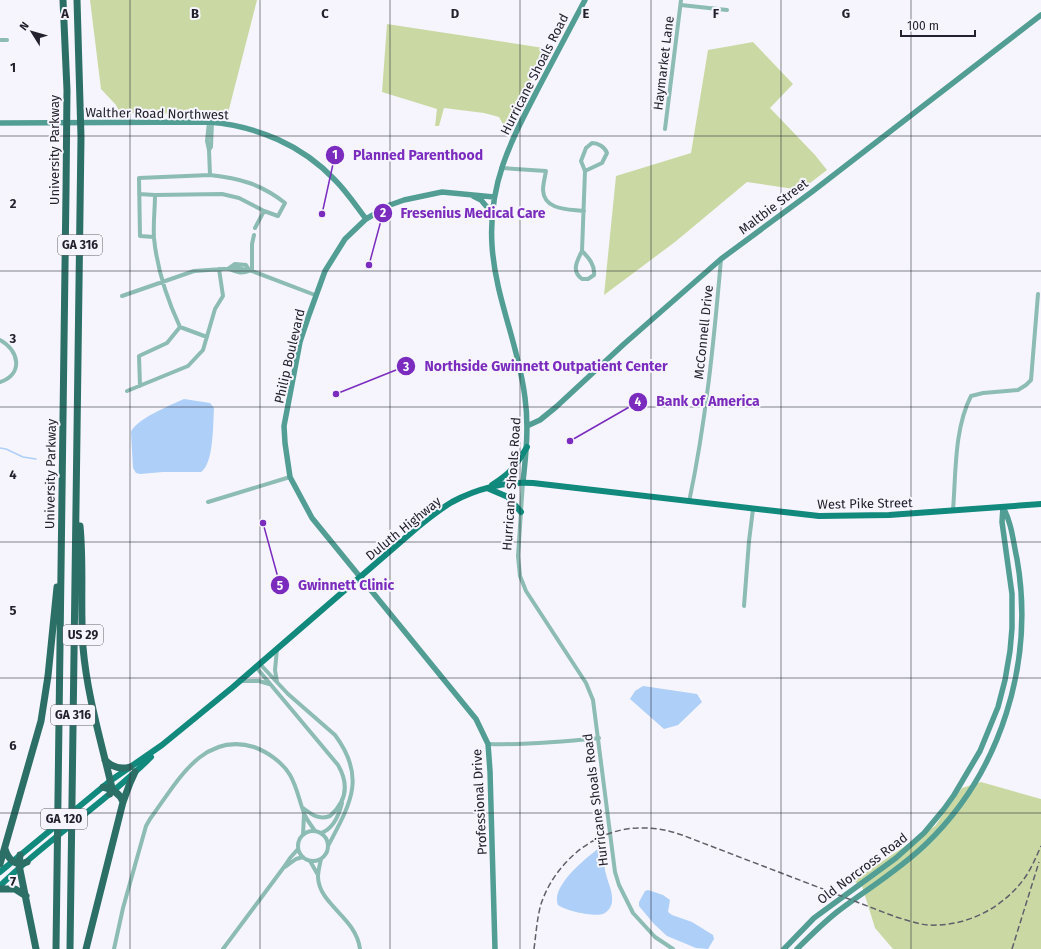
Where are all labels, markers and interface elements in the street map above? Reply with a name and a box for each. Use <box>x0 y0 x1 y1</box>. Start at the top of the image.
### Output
text: A <box>60 6 69 21</box>
text: B <box>191 6 199 21</box>
text: C <box>321 6 329 21</box>
text: D <box>451 6 460 21</box>
text: E <box>583 6 590 21</box>
text: F <box>713 6 720 21</box>
text: G <box>842 6 850 21</box>
street label: Hurricane Shoals Road <box>497 11 572 137</box>
north arrow <box>12 12 52 52</box>
scale bar <box>901 12 975 38</box>
street label: Haymarket Lane <box>650 15 677 111</box>
text: N <box>17 19 32 33</box>
text: 100 m <box>907 19 939 33</box>
text: 1 <box>10 60 16 75</box>
street label: University Parkway <box>47 94 62 205</box>
street label: Walther Road Northwest <box>85 105 229 122</box>
callout: Planned Parenthood <box>325 142 491 168</box>
text: Planned Parenthood <box>353 147 483 164</box>
text: 1 <box>332 148 338 162</box>
street label: Maltbie Street <box>736 175 811 237</box>
text: 2 <box>10 196 17 211</box>
callout: Fresenius Medical Care <box>373 200 554 226</box>
text: Fresenius Medical Care <box>400 205 546 222</box>
text: 2 <box>380 206 386 220</box>
road number: GA 316 <box>58 235 102 255</box>
street label: McConnell Drive <box>691 284 716 380</box>
street label: Philip Boulevard <box>271 307 308 405</box>
text: 3 <box>9 331 17 346</box>
callout: Northside Gwinnett Outpatient Center <box>396 353 675 379</box>
text: Northside Gwinnett Outpatient Center <box>424 358 668 375</box>
text: 3 <box>402 360 409 374</box>
callout: Bank of America <box>628 389 768 415</box>
text: Bank of America <box>656 393 760 410</box>
text: 4 <box>635 395 642 409</box>
street label: Hurricane Shoals Road <box>499 417 524 551</box>
street label: University Parkway <box>42 418 59 529</box>
text: 4 <box>9 467 17 482</box>
street label: Duluth Highway <box>363 493 444 563</box>
street label: West Pike Street <box>817 495 913 512</box>
callout: Gwinnett Clinic <box>270 572 402 598</box>
text: Gwinnett Clinic <box>298 577 394 594</box>
text: 5 <box>277 579 284 593</box>
text: 5 <box>10 603 17 618</box>
road number: US 29 <box>63 625 103 645</box>
road number: GA 316 <box>51 705 95 725</box>
street label: Hurricane Shoals Road <box>580 733 611 867</box>
text: 6 <box>9 738 17 753</box>
street label: Professional Drive <box>469 748 490 855</box>
road number: GA 120 <box>41 809 87 829</box>
street label: Old Norcross Road <box>814 830 910 907</box>
text: 7 <box>10 874 16 889</box>

